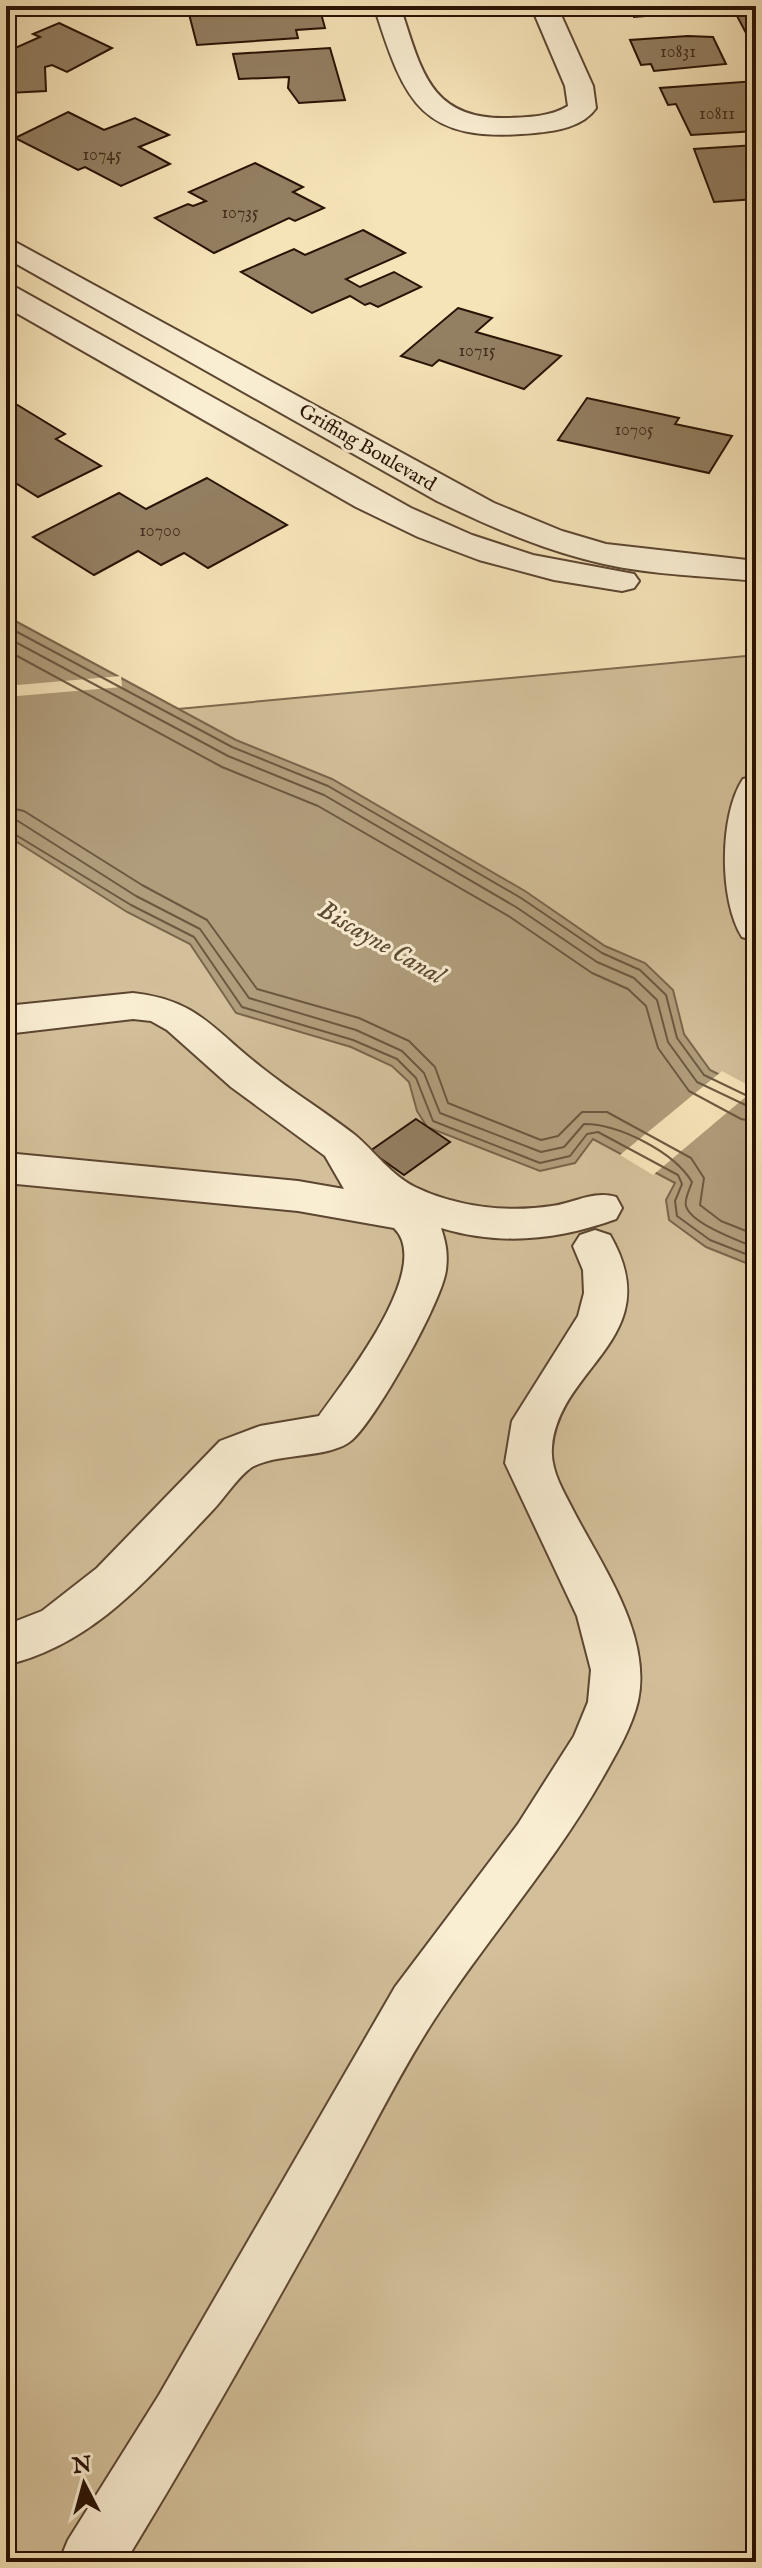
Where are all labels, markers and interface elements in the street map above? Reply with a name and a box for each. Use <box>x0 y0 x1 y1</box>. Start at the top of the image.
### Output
house number: 10831 <box>660 41 696 64</box>
house number: 10811 <box>699 103 735 126</box>
house number: 10745 <box>82 144 122 167</box>
house number: 10735 <box>221 202 259 225</box>
house number: 10715 <box>458 340 496 363</box>
street label: Griffing Boulevard <box>294 399 440 498</box>
house number: 10705 <box>614 419 654 442</box>
house number: 10700 <box>139 520 181 543</box>
water label: Biscayne Canal <box>312 894 452 993</box>
north arrow <box>44 2444 124 2524</box>
text: N <box>70 2451 93 2481</box>

